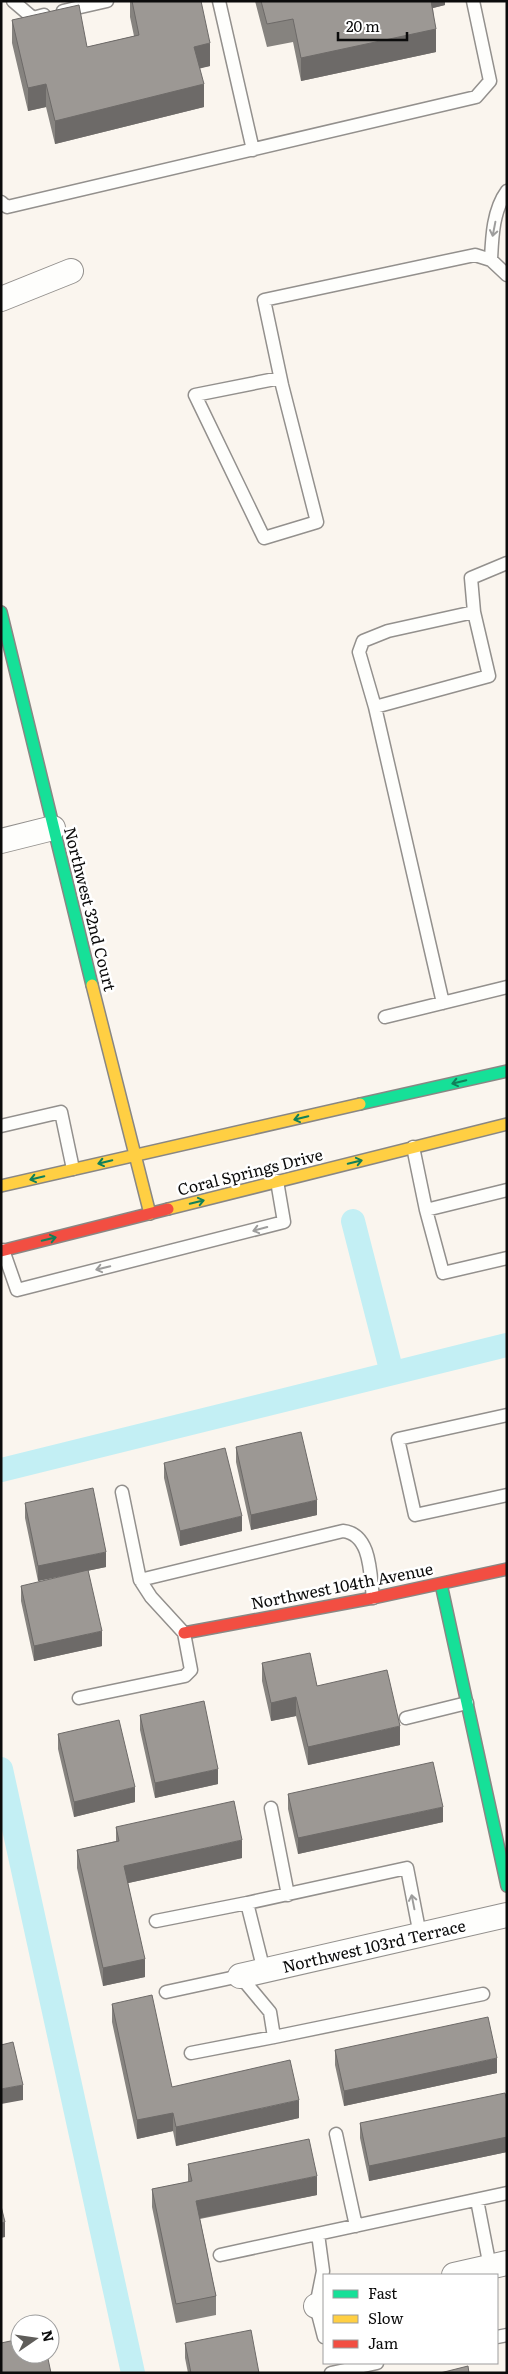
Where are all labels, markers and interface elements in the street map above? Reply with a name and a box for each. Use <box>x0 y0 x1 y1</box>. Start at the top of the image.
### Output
scale bar <box>338 10 407 42</box>
text: 20 m <box>346 14 380 37</box>
one-way arrow <box>488 221 498 237</box>
street label: Northwest 32nd Court <box>59 824 123 994</box>
one-way arrow <box>452 1078 468 1087</box>
one-way arrow <box>293 1114 309 1123</box>
street label: Coral Springs Drive <box>175 1141 325 1201</box>
one-way arrow <box>346 1157 362 1166</box>
one-way arrow <box>97 1158 113 1167</box>
one-way arrow <box>30 1174 46 1183</box>
one-way arrow <box>189 1196 205 1206</box>
one-way arrow <box>253 1224 269 1234</box>
one-way arrow <box>40 1234 56 1243</box>
one-way arrow <box>95 1264 111 1274</box>
street label: Northwest 104th Avenue <box>249 1556 435 1614</box>
one-way arrow <box>408 1894 418 1910</box>
street label: Northwest 103rd Terrace <box>280 1912 468 1978</box>
legend <box>323 2274 498 2364</box>
text: Fast <box>368 2281 397 2304</box>
text: Slow <box>368 2306 403 2329</box>
north arrow <box>10 2314 60 2364</box>
text: N <box>38 2328 60 2344</box>
text: Jam <box>368 2331 399 2354</box>

